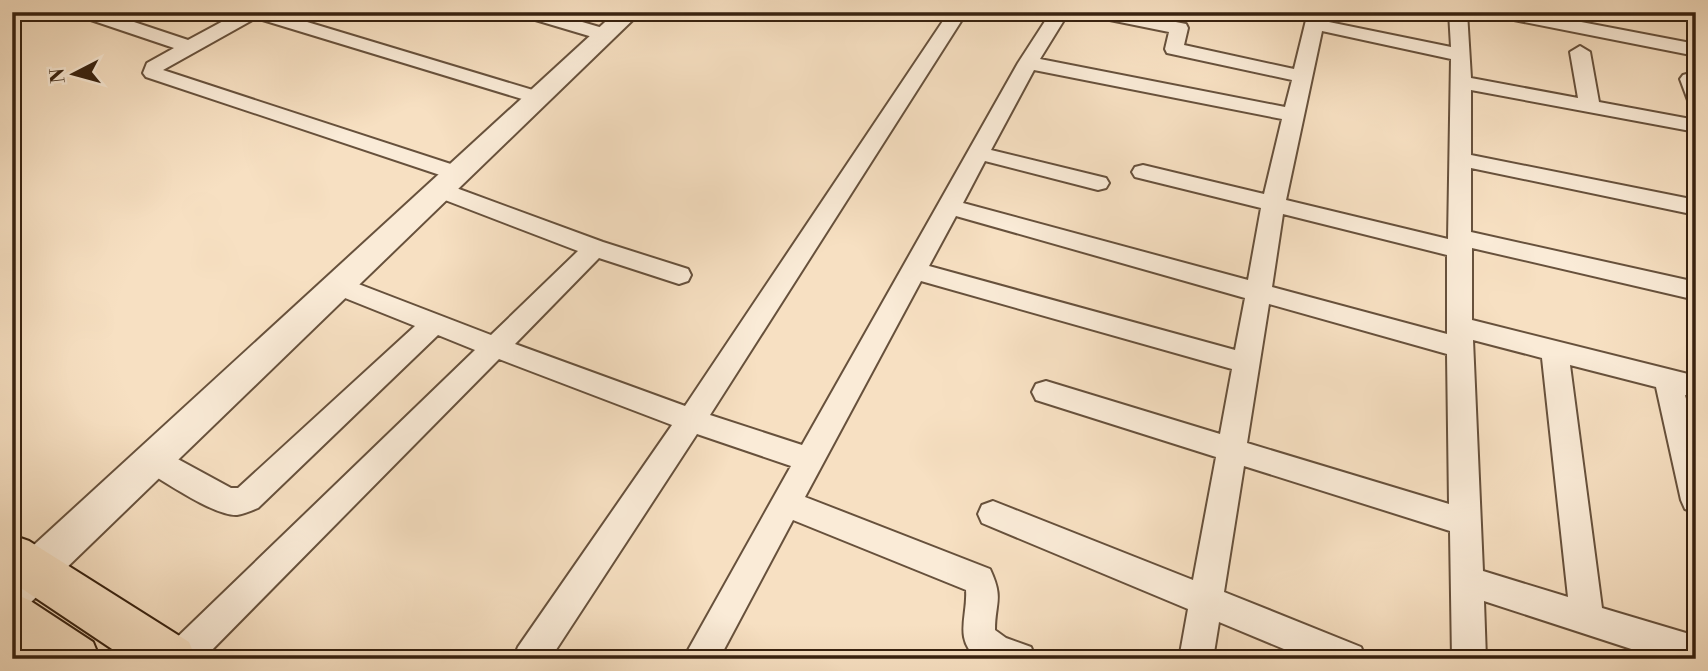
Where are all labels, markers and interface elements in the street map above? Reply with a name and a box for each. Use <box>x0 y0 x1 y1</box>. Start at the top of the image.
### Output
north arrow <box>38 38 108 108</box>
text: N <box>45 67 71 84</box>

